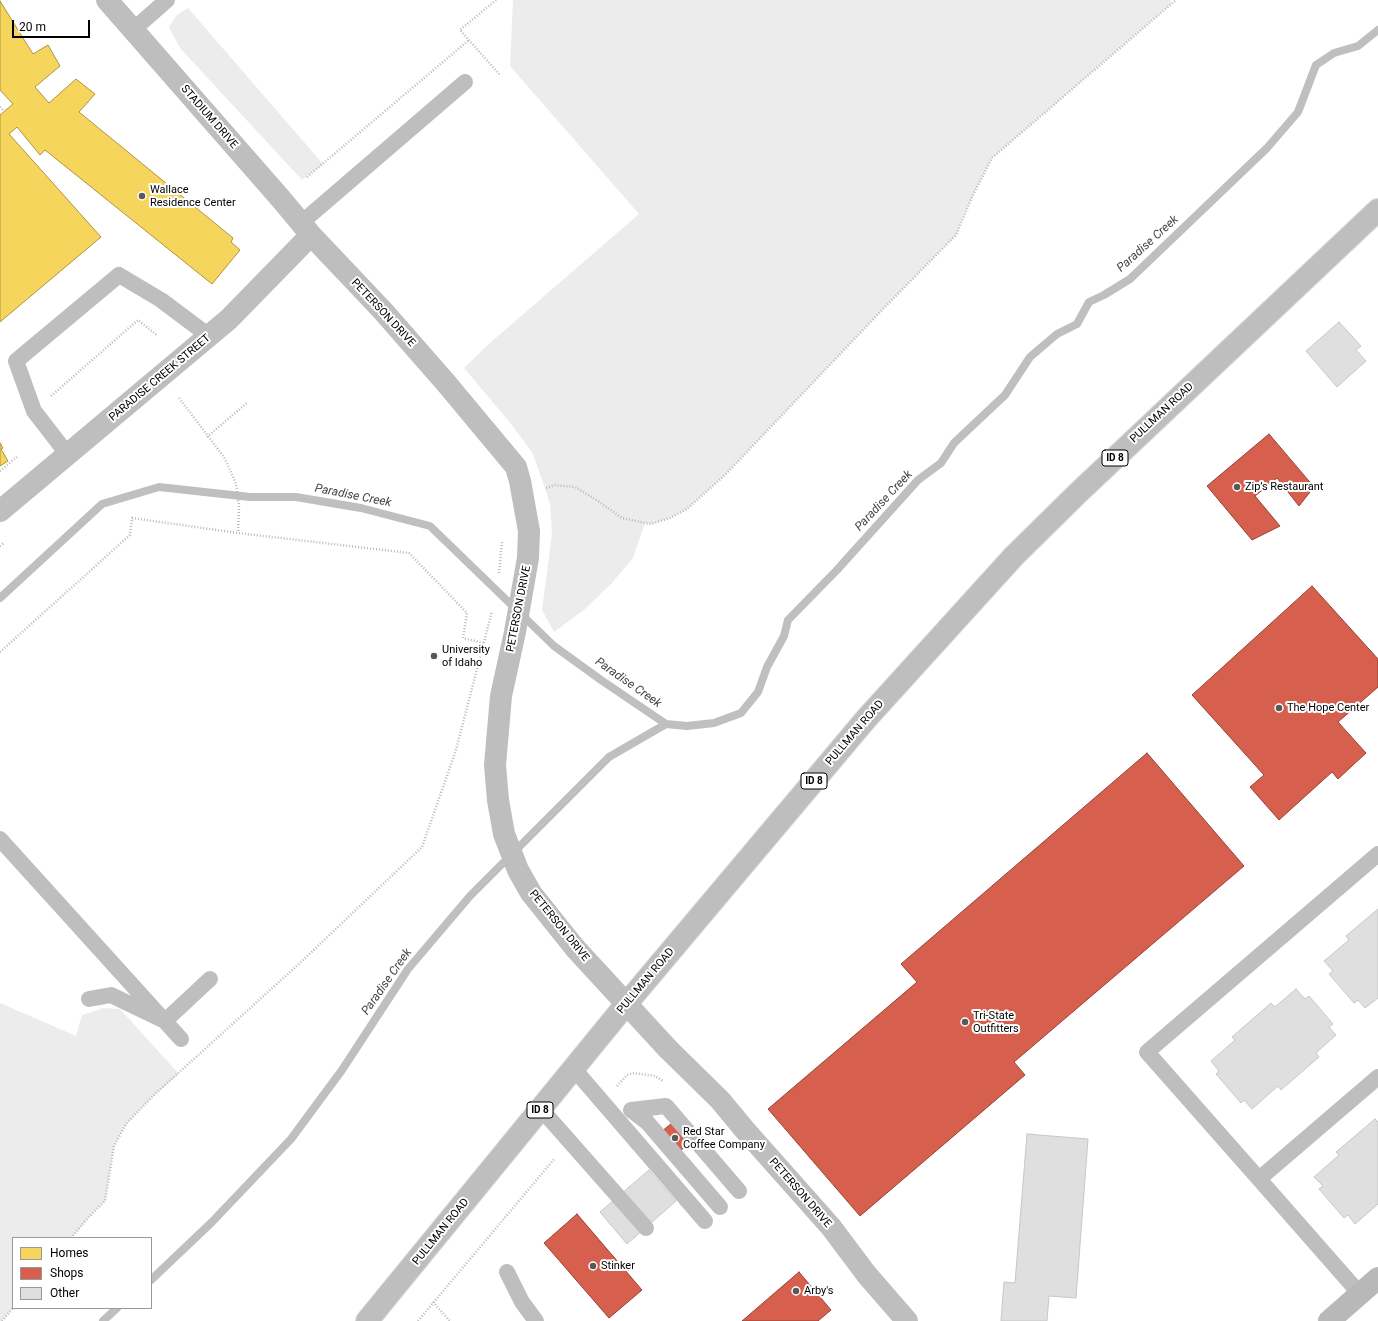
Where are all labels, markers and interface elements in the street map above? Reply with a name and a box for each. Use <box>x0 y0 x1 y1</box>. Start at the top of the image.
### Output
scale bar <box>14 12 92 38</box>
text: 20 m <box>19 20 46 34</box>
street label: STADIUM DRIVE <box>178 83 240 151</box>
place label: Wallace Residence Center <box>150 183 236 209</box>
marker: Wallace Residence Center <box>137 191 147 201</box>
water label: Paradise Creek <box>1114 213 1182 275</box>
street label: PETERSON DRIVE <box>348 276 418 350</box>
street label: PARADISE CREEK STREET <box>107 332 213 424</box>
street label: PULLMAN ROAD <box>1128 380 1196 446</box>
road number: ID 8 <box>1102 450 1128 466</box>
water label: Paradise Creek <box>852 468 916 534</box>
place label: Zip’s Restaurant <box>1245 480 1323 494</box>
water label: Paradise Creek <box>313 482 393 510</box>
marker: Zip’s Restaurant <box>1232 482 1242 492</box>
street label: PETERSON DRIVE <box>504 565 534 653</box>
place label: University of Idaho <box>442 643 490 669</box>
marker: University of Idaho <box>429 651 439 661</box>
water label: Paradise Creek <box>592 655 664 711</box>
street label: PULLMAN ROAD <box>823 698 887 768</box>
place label: The Hope Center <box>1287 701 1369 715</box>
marker: The Hope Center <box>1274 703 1284 713</box>
road number: ID 8 <box>801 773 827 789</box>
street label: PETERSON DRIVE <box>526 888 592 964</box>
street label: PULLMAN ROAD <box>615 945 677 1017</box>
water label: Paradise Creek <box>359 946 415 1018</box>
place label: Tri-State Outfitters <box>973 1009 1019 1035</box>
marker: Tri-State Outfitters <box>960 1017 970 1027</box>
road number: ID 8 <box>527 1102 553 1118</box>
place label: Red Star Coffee Company <box>683 1125 765 1151</box>
marker: Red Star Coffee Company <box>670 1133 680 1143</box>
street label: PETERSON DRIVE <box>766 1156 834 1230</box>
street label: PULLMAN ROAD <box>410 1196 472 1268</box>
legend <box>12 1237 152 1309</box>
text: Homes <box>50 1246 88 1260</box>
place label: Stinker <box>601 1259 635 1273</box>
marker: Stinker <box>588 1261 598 1271</box>
text: Shops <box>50 1266 84 1280</box>
place label: Arby's <box>804 1284 833 1298</box>
text: Other <box>50 1286 79 1300</box>
marker: Arby's <box>791 1286 801 1296</box>

